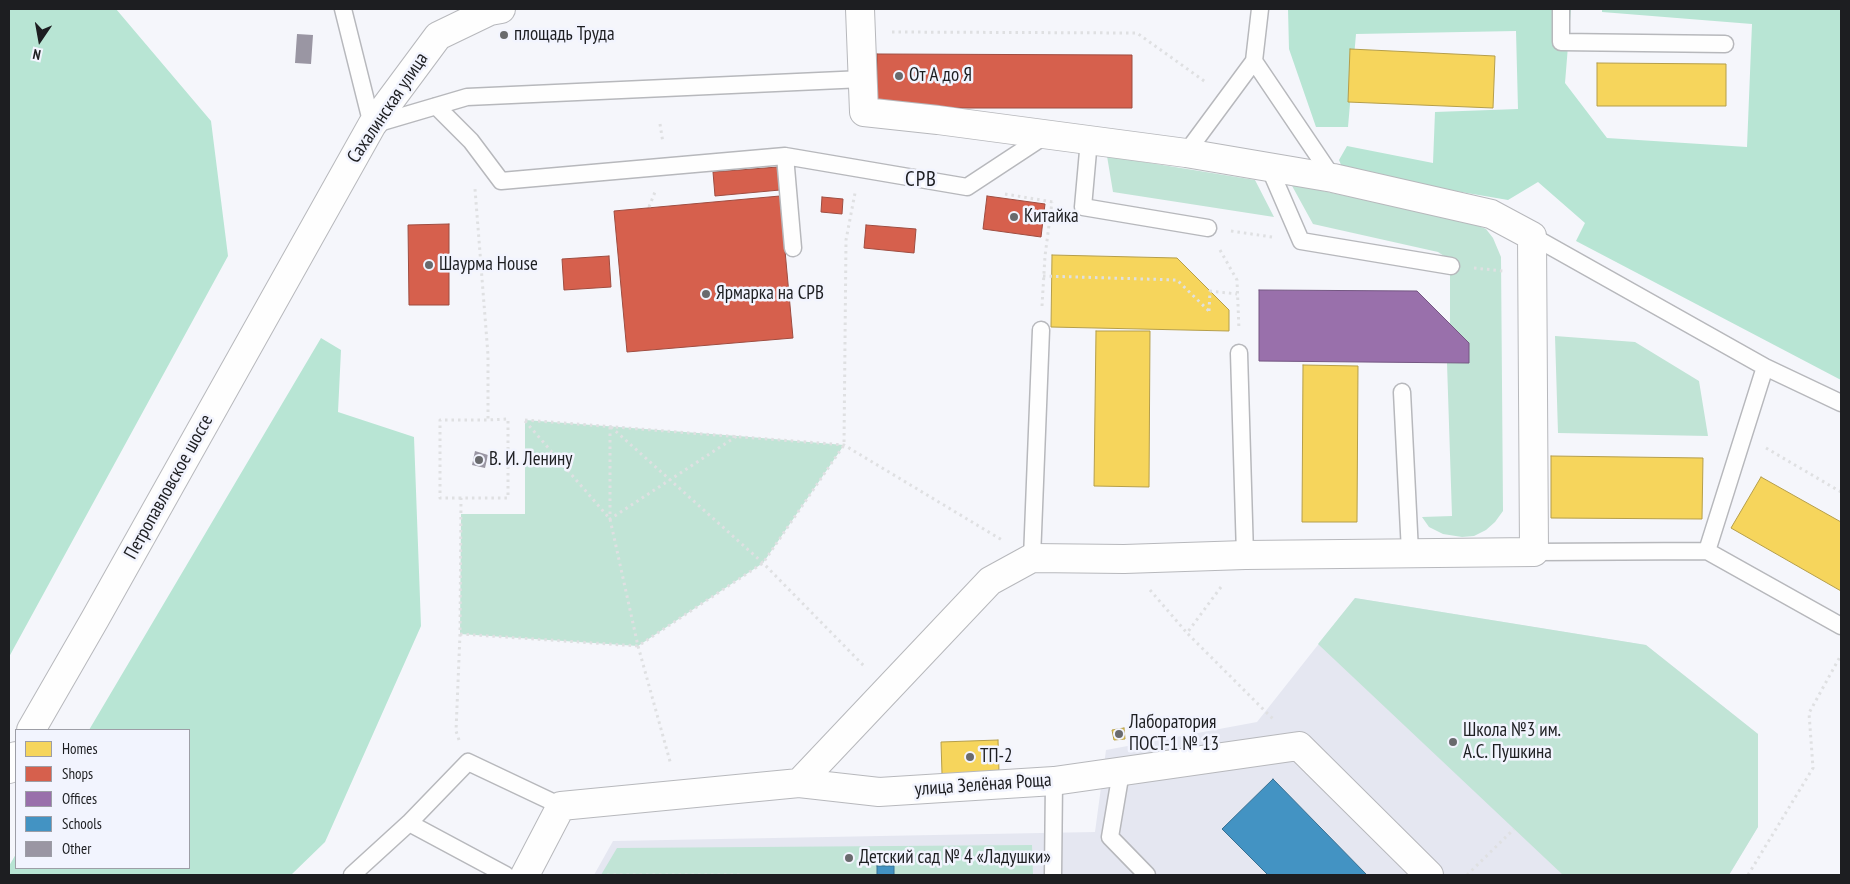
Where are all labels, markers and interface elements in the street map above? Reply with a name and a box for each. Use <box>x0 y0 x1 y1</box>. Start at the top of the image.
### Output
north arrow <box>15 15 65 65</box>
place label: площадь Труда <box>514 24 615 46</box>
marker: площадь Труда <box>498 29 510 41</box>
text: N <box>31 45 42 64</box>
street label: Сахалинская улица <box>343 49 433 167</box>
place label: От А до Я <box>909 65 972 87</box>
marker: От А до Я <box>893 70 905 82</box>
district label: СРВ <box>905 167 937 193</box>
place label: Китайка <box>1024 206 1079 228</box>
marker: Китайка <box>1008 211 1020 223</box>
place label: Шаурма House <box>439 254 538 276</box>
marker: Шаурма House <box>423 259 435 271</box>
place label: Ярмарка на СРВ <box>716 283 824 305</box>
marker: Ярмарка на СРВ <box>700 288 712 300</box>
street label: Петропавловское шоссе <box>120 411 218 563</box>
place label: В. И. Ленину <box>489 449 572 471</box>
marker: В. И. Ленину <box>473 454 485 466</box>
place label: Лаборатория ПОСТ-1 № 13 <box>1129 712 1219 756</box>
place label: Школа №3 им. А.С. Пушкина <box>1463 720 1561 764</box>
marker: Лаборатория ПОСТ-1 № 13 <box>1113 728 1125 740</box>
legend <box>15 729 190 869</box>
marker: Школа №3 им. А.С. Пушкина <box>1447 736 1459 748</box>
text: Homes <box>62 739 98 758</box>
place label: ТП-2 <box>980 746 1013 768</box>
marker: ТП-2 <box>964 751 976 763</box>
text: Shops <box>62 764 93 783</box>
street label: улица Зелёная Роща <box>914 769 1052 801</box>
text: Offices <box>62 789 97 808</box>
text: Schools <box>62 814 102 833</box>
text: Other <box>62 839 91 858</box>
place label: Детский сад № 4 «Ладушки» <box>859 847 1051 869</box>
marker: Детский сад № 4 «Ладушки» <box>843 852 855 864</box>

